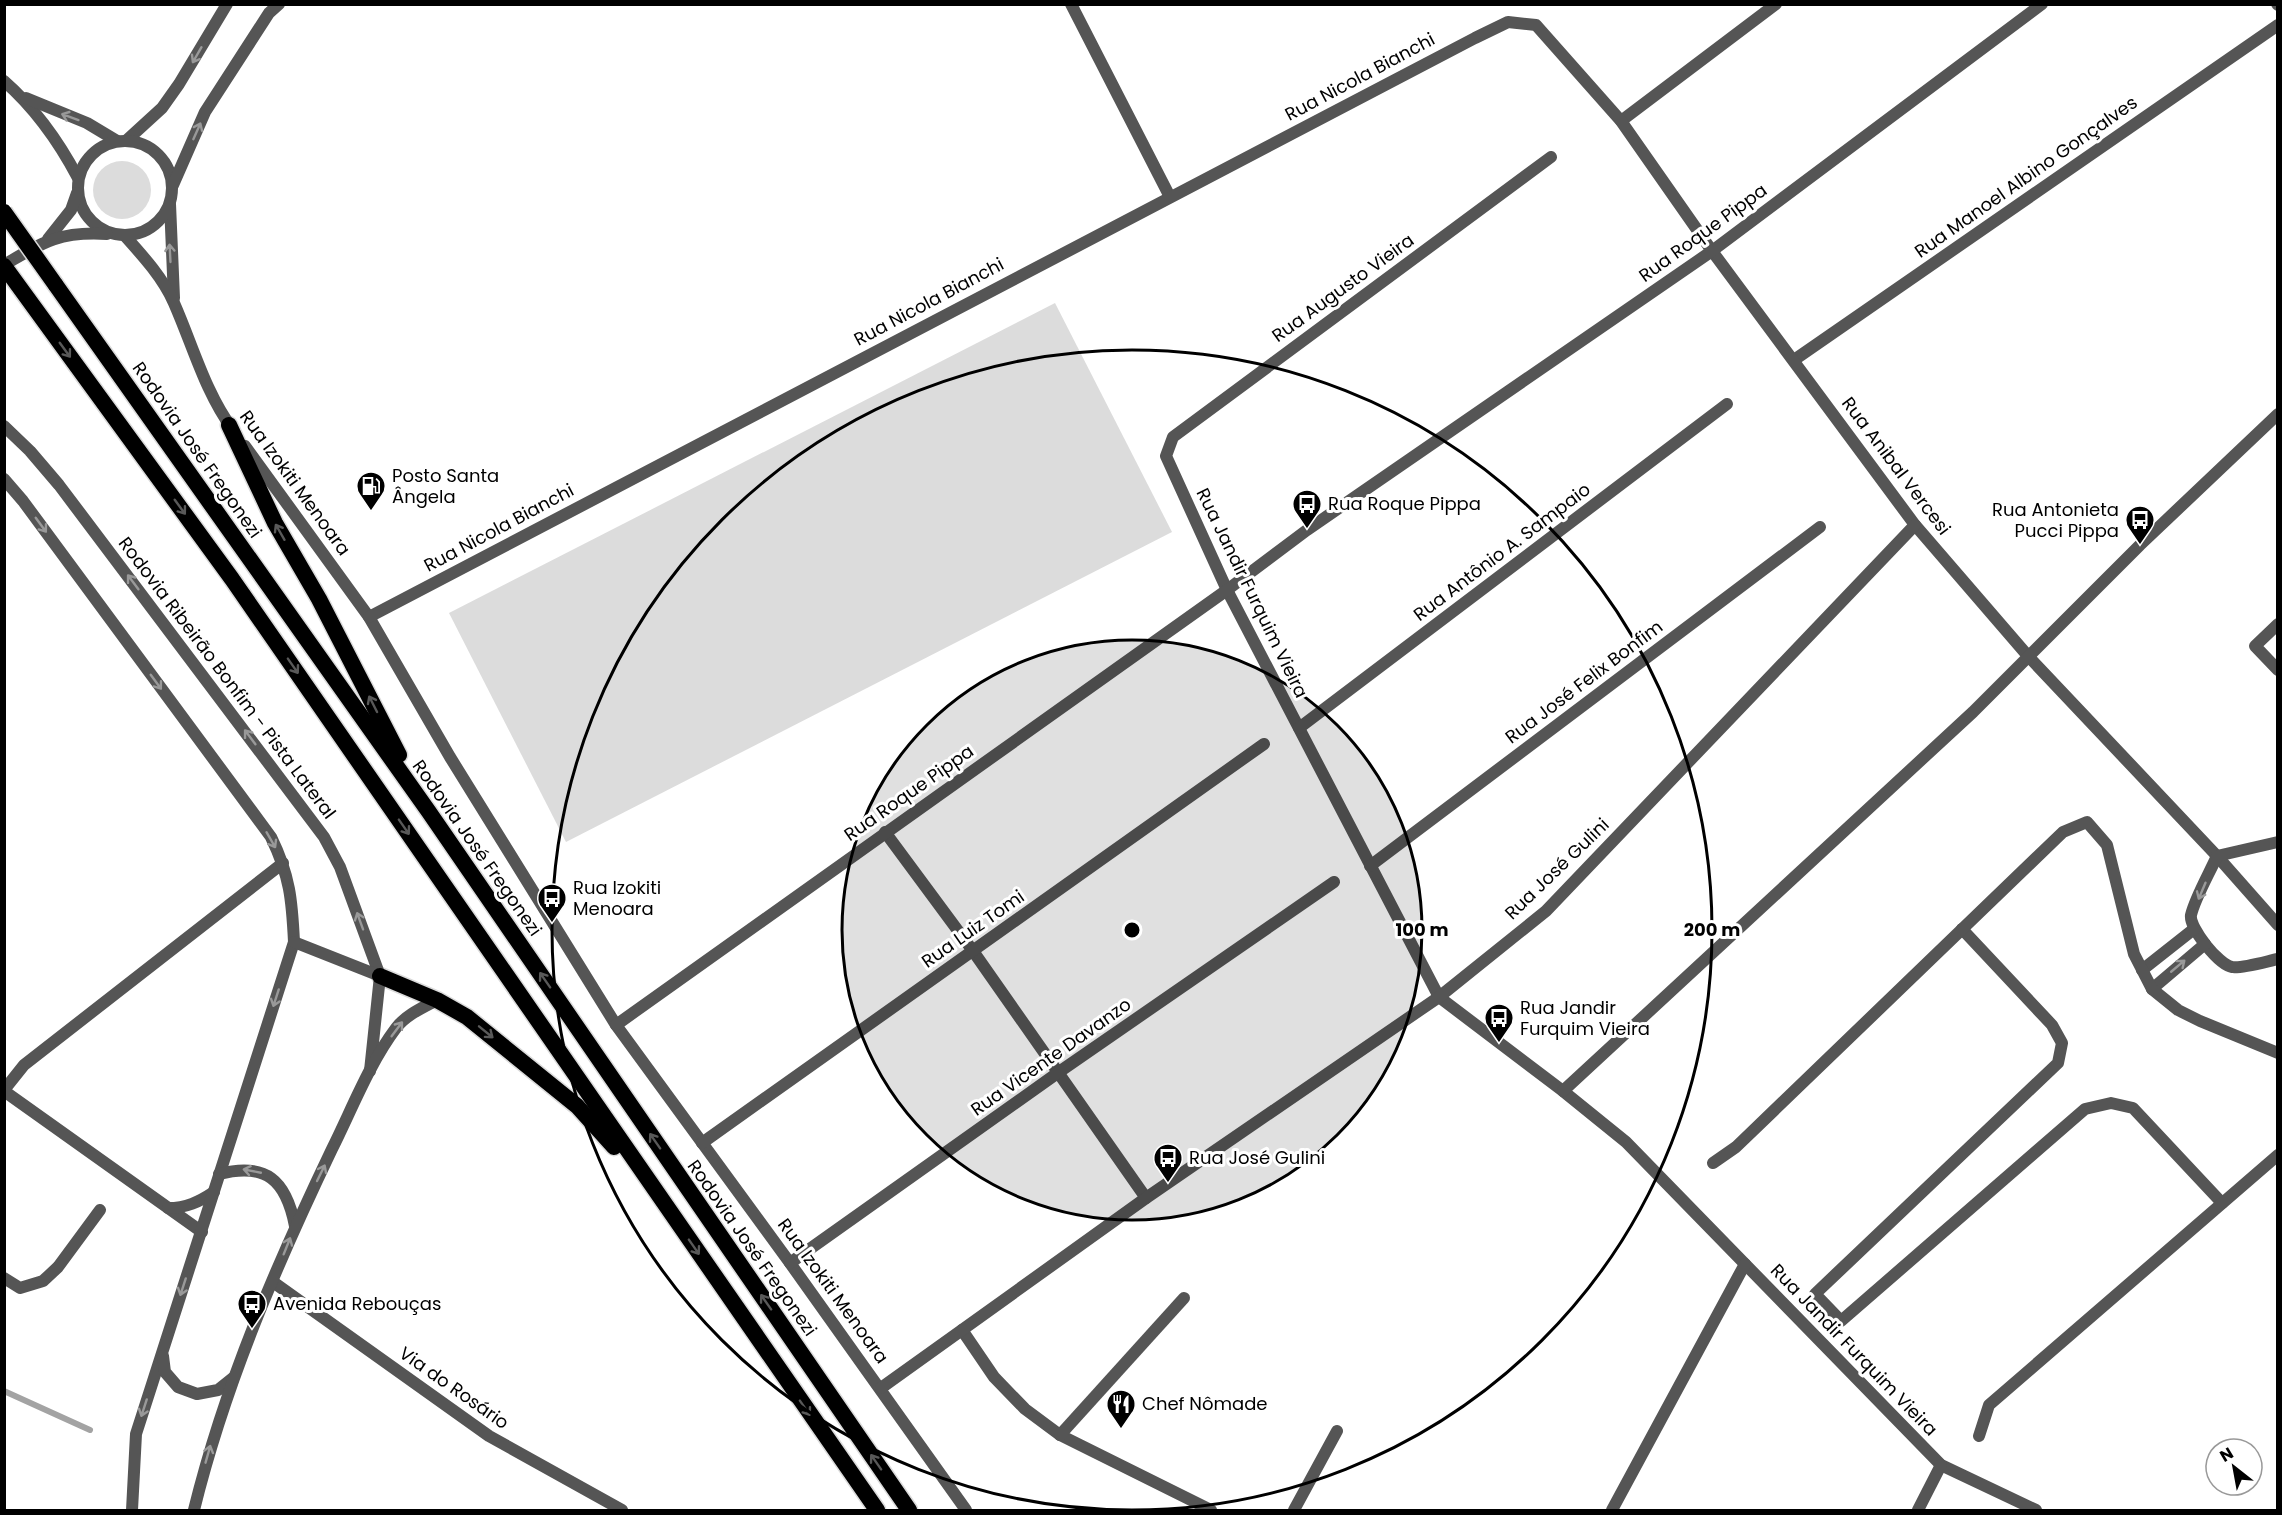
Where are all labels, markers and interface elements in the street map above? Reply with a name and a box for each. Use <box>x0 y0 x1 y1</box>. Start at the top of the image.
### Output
street label: Rua Nicola Bianchi <box>1280 26 1439 127</box>
one-way arrow <box>190 46 202 63</box>
street label: Rua Manoel Albino Gonçalves <box>1909 90 2142 263</box>
one-way arrow <box>61 111 79 122</box>
one-way arrow <box>191 123 203 141</box>
street label: Rua Roque Pippa <box>1634 178 1772 288</box>
street label: Rua Augusto Vieira <box>1267 227 1419 348</box>
one-way arrow <box>165 244 176 264</box>
street label: Rua Nicola Bianchi <box>849 251 1008 352</box>
one-way arrow <box>59 341 71 357</box>
street label: Rodovia José Fregonezi <box>127 357 268 543</box>
street label: Rua Anibal Vercesi <box>1836 391 1957 540</box>
street label: Rua Izokiti Menoara <box>234 405 357 560</box>
place label: Posto Santa Ângela <box>392 463 499 509</box>
fuel station icon: Posto Santa Ângela <box>355 470 387 512</box>
street label: Rua Nicola Bianchi <box>419 477 578 578</box>
street label: Rua Antônio A. Sampaio <box>1408 477 1595 626</box>
street label: Rua Jandir Furquim Vieira <box>1191 484 1314 702</box>
bus stop icon: Rua Roque Pippa <box>1291 488 1323 530</box>
place label: Rua Roque Pippa <box>1328 491 1481 516</box>
place label: Rua Antonieta Pucci Pippa <box>1992 497 2119 543</box>
one-way arrow <box>174 499 186 515</box>
bus stop icon: Rua Antonieta Pucci Pippa <box>2124 504 2156 546</box>
one-way arrow <box>34 517 47 533</box>
one-way arrow <box>274 524 286 541</box>
street label: Rodovia Ribeirão Bonfim - Pista Lateral <box>113 532 342 824</box>
one-way arrow <box>126 574 139 590</box>
street label: Rua José Felix Bonfim <box>1500 614 1668 749</box>
one-way arrow <box>287 658 299 674</box>
one-way arrow <box>150 674 163 690</box>
one-way arrow <box>367 695 378 713</box>
one-way arrow <box>244 730 257 746</box>
street label: Rua Roque Pippa <box>839 738 979 847</box>
street label: Rodovia José Fregonezi <box>407 755 548 941</box>
street label: Rua José Gulini <box>1499 812 1614 925</box>
one-way arrow <box>398 818 410 835</box>
one-way arrow <box>265 831 277 848</box>
place label: Rua Izokiti Menoara <box>573 875 661 921</box>
one-way arrow <box>2196 881 2207 899</box>
bus stop icon: Rua Izokiti Menoara <box>536 882 568 924</box>
street label: Rua Luiz Tomi <box>916 884 1029 973</box>
one-way arrow <box>354 913 365 931</box>
text: 100 m <box>1395 917 1449 942</box>
text: 200 m <box>1684 917 1740 942</box>
centre of rings <box>1122 920 1142 940</box>
one-way arrow <box>2170 959 2185 973</box>
one-way arrow <box>539 973 551 989</box>
one-way arrow <box>270 988 281 1007</box>
street label: Rua Vicente Davanzo <box>966 992 1136 1121</box>
place label: Rua Jandir Furquim Vieira <box>1520 995 1650 1041</box>
bus stop icon: Rua Jandir Furquim Vieira <box>1483 1002 1515 1044</box>
one-way arrow <box>391 1021 403 1037</box>
one-way arrow <box>477 1025 493 1038</box>
one-way arrow <box>649 1133 661 1150</box>
bus stop icon: Rua José Gulini <box>1152 1142 1184 1184</box>
place label: Rua José Gulini <box>1189 1145 1325 1170</box>
street label: Rodovia José Fregonezi <box>682 1155 823 1341</box>
one-way arrow <box>243 1165 262 1176</box>
one-way arrow <box>315 1165 327 1183</box>
street label: Rua Izokiti Menoara <box>772 1213 895 1368</box>
one-way arrow <box>282 1237 293 1255</box>
one-way arrow <box>688 1238 700 1255</box>
street label: Rua Jandir Furquim Vieira <box>1765 1258 1943 1441</box>
one-way arrow <box>177 1277 188 1296</box>
bus stop icon: Avenida Rebouças <box>236 1288 268 1330</box>
place label: Avenida Rebouças <box>273 1291 441 1316</box>
one-way arrow <box>760 1294 772 1310</box>
street label: Via do Rosário <box>394 1340 514 1435</box>
restaurant icon: Chef Nômade <box>1105 1388 1137 1430</box>
place label: Chef Nômade <box>1142 1391 1268 1416</box>
one-way arrow <box>138 1398 149 1417</box>
one-way arrow <box>799 1399 811 1415</box>
north arrow <box>2204 1437 2264 1497</box>
text: N <box>2215 1442 2238 1468</box>
one-way arrow <box>203 1445 215 1464</box>
one-way arrow <box>870 1455 882 1471</box>

